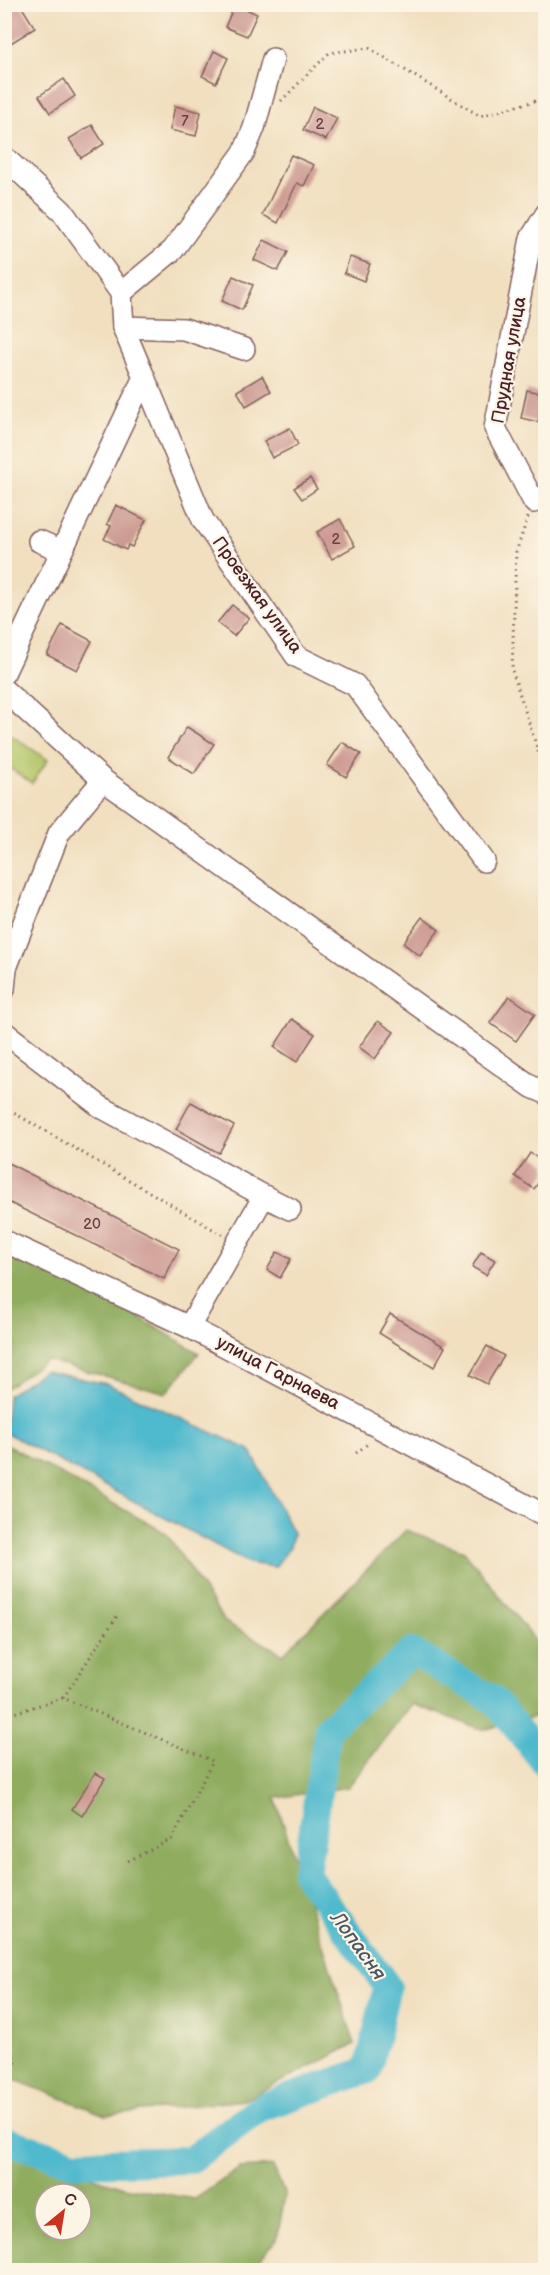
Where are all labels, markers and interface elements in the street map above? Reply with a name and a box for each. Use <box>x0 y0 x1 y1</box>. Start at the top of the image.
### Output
house number: 7 <box>181 112 189 131</box>
house number: 2 <box>316 115 325 134</box>
street label: Прудная улица <box>488 295 531 425</box>
house number: 2 <box>332 530 341 549</box>
street label: Проезжая улица <box>208 533 307 658</box>
house number: 20 <box>83 1215 101 1234</box>
street label: улица Гарнаева <box>213 1332 343 1414</box>
water label: Лопасня <box>324 1905 391 1985</box>
north arrow <box>33 2182 93 2242</box>
text: С <box>60 2189 79 2211</box>

